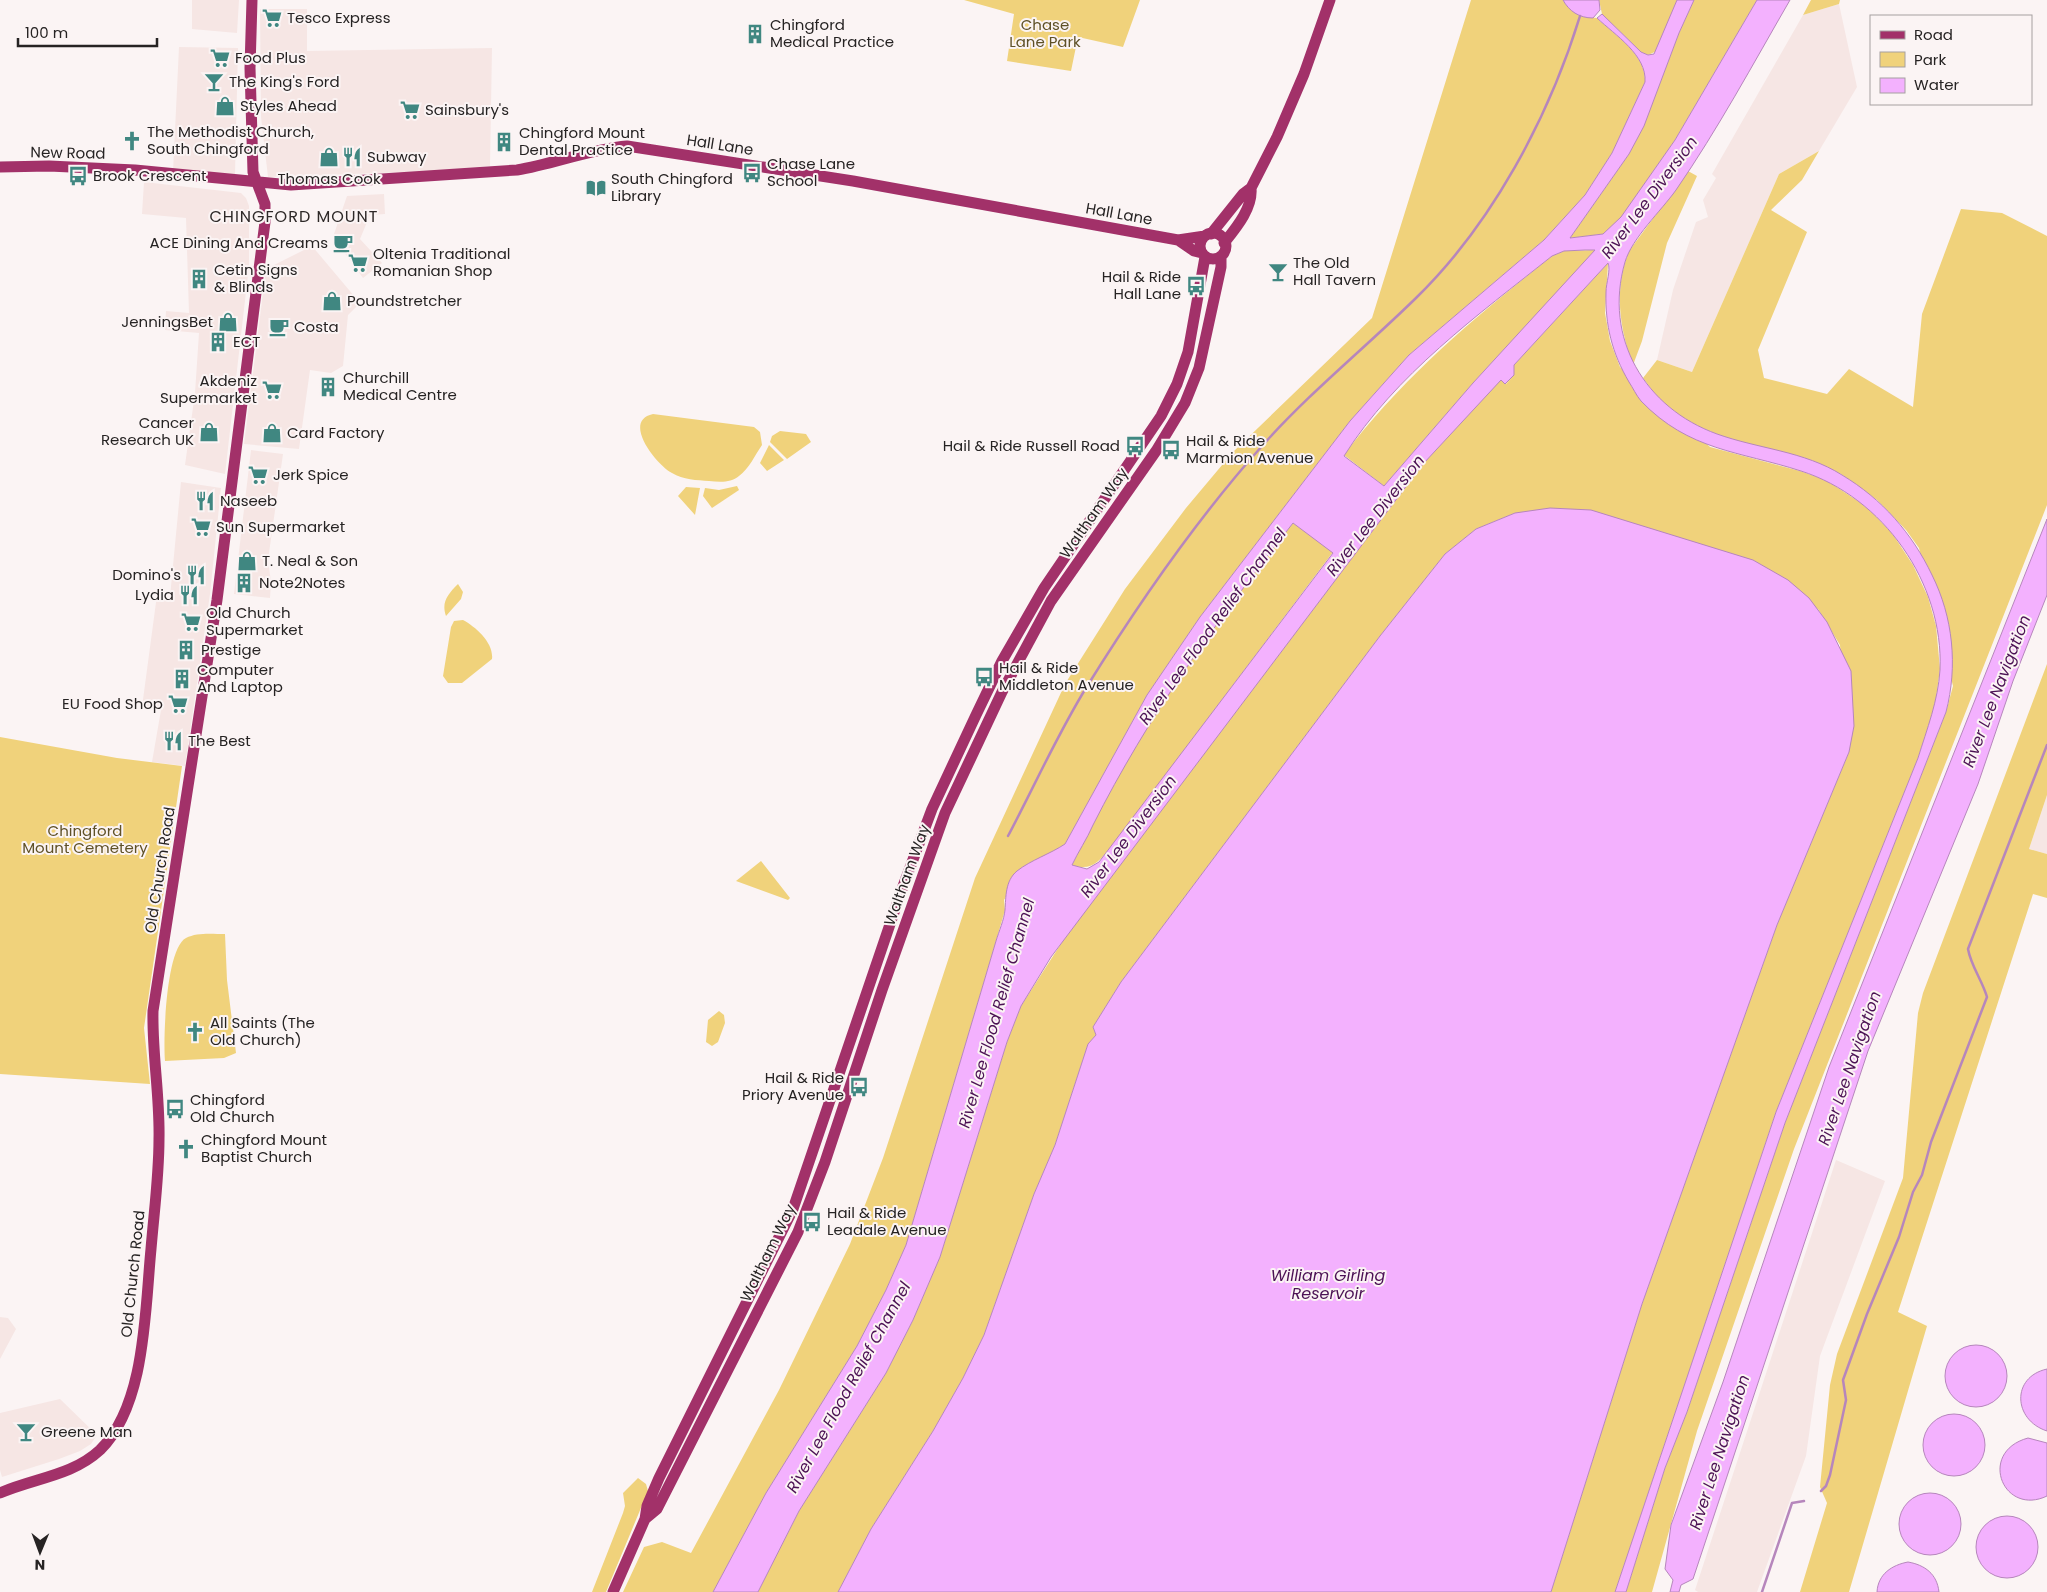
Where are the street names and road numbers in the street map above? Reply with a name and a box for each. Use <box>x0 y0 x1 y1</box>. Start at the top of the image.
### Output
street label: Hall Lane <box>685 129 755 160</box>
street label: New Road <box>30 141 106 164</box>
street label: Hall Lane <box>1084 197 1154 230</box>
street label: Waltham Way <box>1054 463 1133 562</box>
street label: Old Church Road <box>139 805 180 935</box>
street label: Waltham Way <box>878 821 935 928</box>
street label: Waltham Way <box>735 1200 801 1305</box>
street label: Old Church Road <box>115 1209 150 1339</box>

